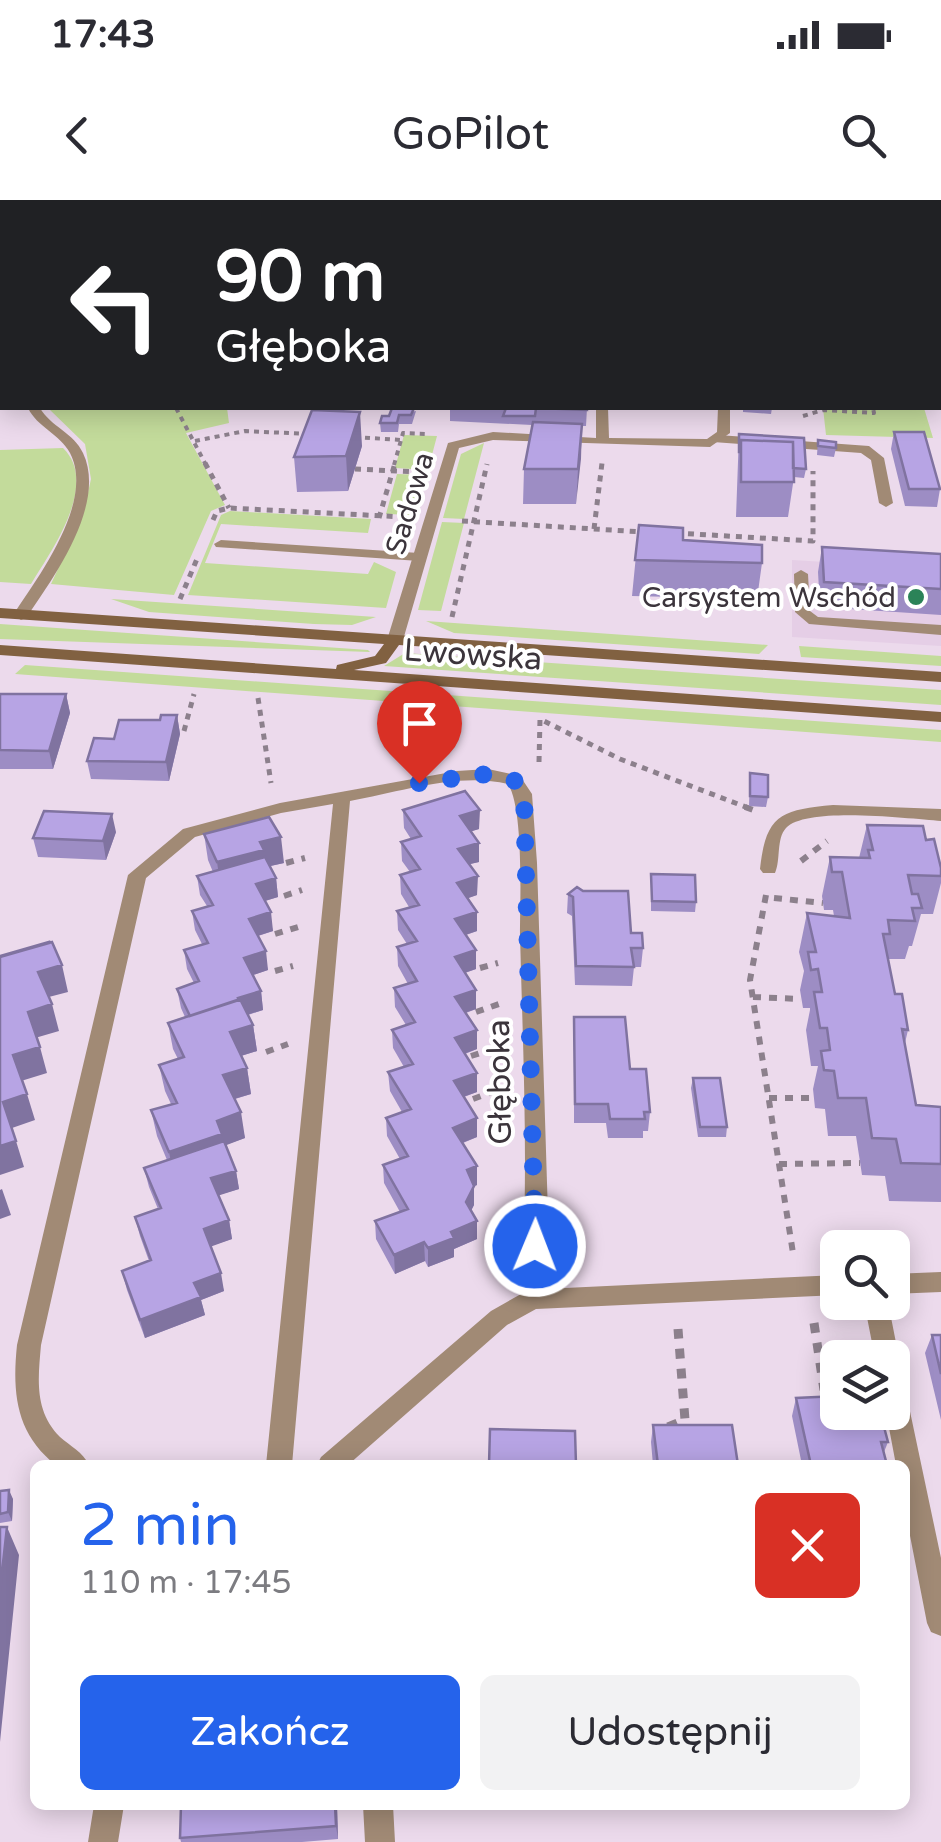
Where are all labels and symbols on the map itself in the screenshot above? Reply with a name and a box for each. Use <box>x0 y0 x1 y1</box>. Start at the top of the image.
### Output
street label: Sadowa <box>378 448 442 559</box>
place label: Carsystem Wschód <box>642 581 896 615</box>
marker: Carsystem Wschód <box>905 586 927 608</box>
street label: Lwowska <box>402 631 543 679</box>
pin <box>377 681 462 784</box>
street label: Głęboka <box>480 1019 520 1145</box>
position arrow <box>483 1194 587 1298</box>

